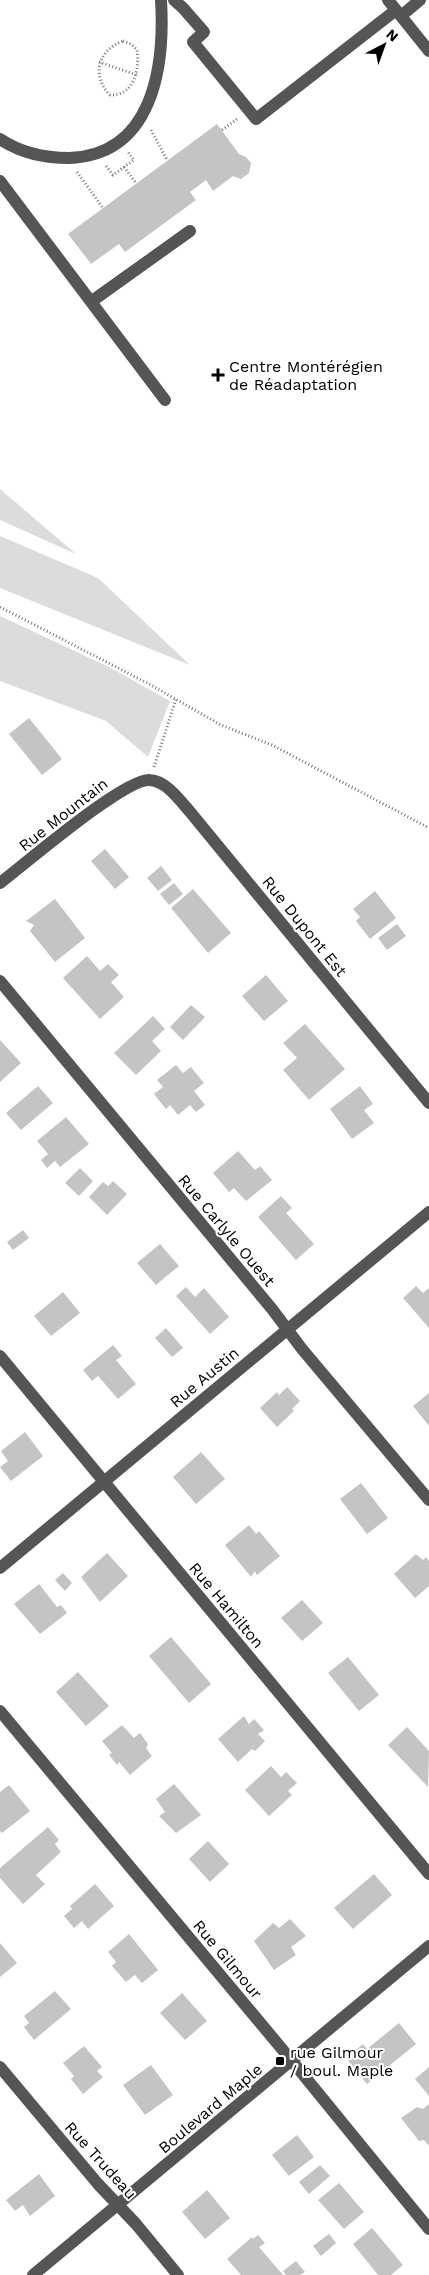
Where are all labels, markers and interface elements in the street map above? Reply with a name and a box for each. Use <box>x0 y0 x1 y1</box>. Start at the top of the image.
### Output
north arrow <box>359 20 409 70</box>
text: N <box>383 26 402 45</box>
place label: Centre Montérégien de Réadaptation <box>229 357 383 394</box>
marker: Centre Montérégien de Réadaptation <box>211 368 225 382</box>
street label: Rue Mountain <box>15 774 112 855</box>
street label: Rue Dupont Est <box>258 872 351 980</box>
street label: Rue Carlyle Ouest <box>174 1171 279 1290</box>
street label: Rue Austin <box>166 1343 243 1412</box>
street label: Rue Hamilton <box>185 1559 268 1652</box>
street label: Rue Gilmour <box>189 1916 266 2003</box>
place label: rue Gilmour / boul. Maple <box>290 2043 393 2080</box>
marker: rue Gilmour / boul. Maple <box>274 2055 286 2067</box>
street label: Boulevard Maple <box>155 2059 266 2157</box>
street label: Rue Trudeau <box>61 2118 140 2203</box>

